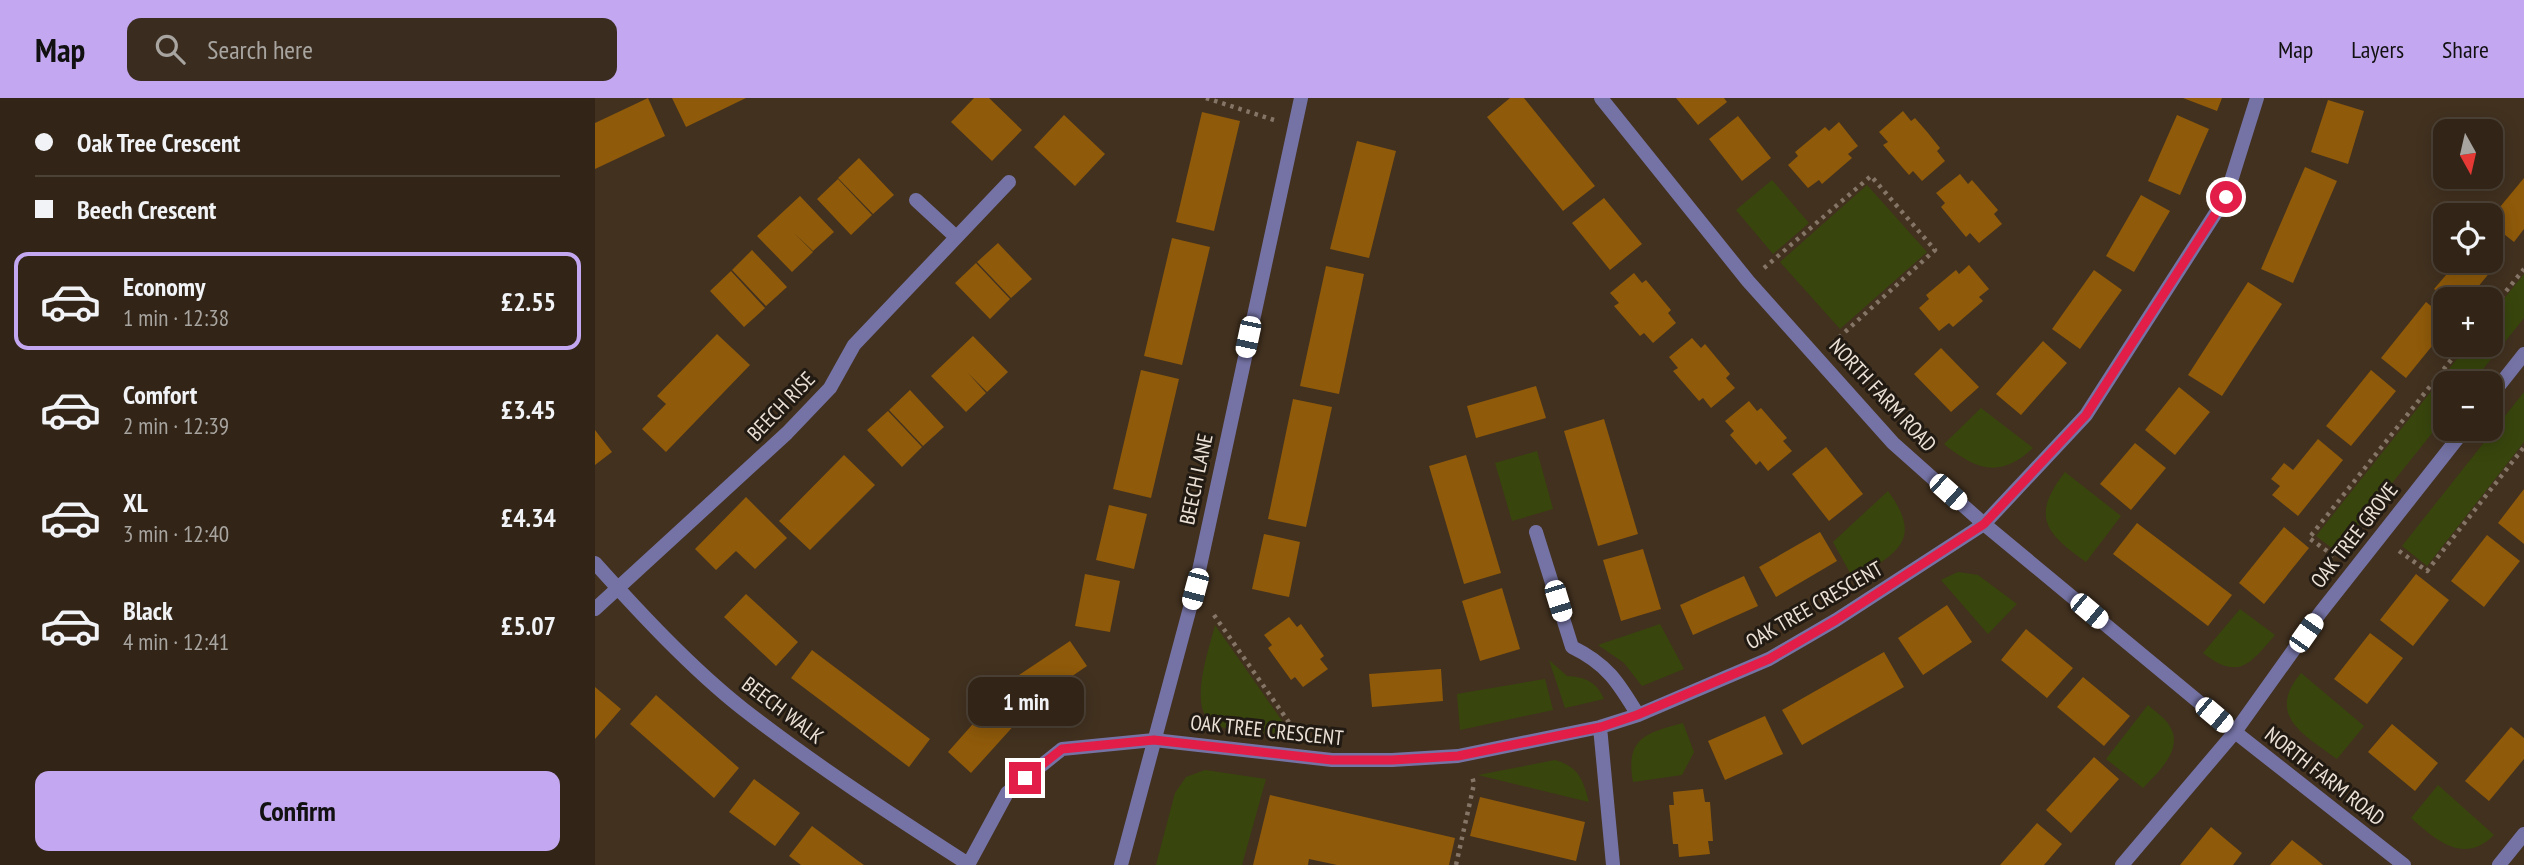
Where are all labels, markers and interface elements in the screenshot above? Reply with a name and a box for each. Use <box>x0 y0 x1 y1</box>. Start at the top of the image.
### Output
search box <box>127 18 617 81</box>
text: Map <box>35 28 85 71</box>
icon: search <box>151 30 189 68</box>
text: Search here <box>207 33 313 66</box>
text: Map <box>2278 34 2313 65</box>
text: Layers <box>2351 34 2404 65</box>
text: Share <box>2442 34 2489 65</box>
north arrow <box>2433 119 2503 189</box>
map controls <box>2433 119 2503 441</box>
text: Oak Tree Crescent <box>77 126 240 159</box>
route start <box>2210 181 2242 213</box>
text: Beech Crescent <box>77 193 216 226</box>
button: locate <box>2433 203 2503 273</box>
icon: car <box>39 270 102 333</box>
text: Economy <box>123 270 205 303</box>
text: £2.55 <box>501 285 556 318</box>
button: + <box>2433 287 2503 357</box>
text: 1 min · 12:38 <box>123 303 229 332</box>
car <box>1234 314 1263 360</box>
street label: NORTH FARM ROAD <box>1824 333 1942 457</box>
street label: BEECH RISE <box>741 366 821 446</box>
button: − <box>2433 371 2503 441</box>
icon: car <box>39 378 102 441</box>
text: Comfort <box>123 378 197 411</box>
text: £3.45 <box>501 393 556 426</box>
text: 2 min · 12:39 <box>123 411 229 440</box>
street label: BEECH LANE <box>1173 431 1219 527</box>
car <box>1926 470 1971 514</box>
street label: OAK TREE GROVE <box>2304 477 2404 593</box>
icon: car <box>39 486 102 549</box>
text: XL <box>123 486 148 519</box>
text: £4.34 <box>501 501 556 534</box>
text: 3 min · 12:40 <box>123 519 229 548</box>
street label: OAK TREE CRESCENT <box>1741 555 1888 655</box>
car <box>1180 566 1211 612</box>
car <box>1542 578 1575 624</box>
car <box>2067 589 2112 633</box>
icon: car <box>39 594 102 657</box>
text: Black <box>123 594 173 627</box>
text: £5.07 <box>501 609 556 642</box>
car <box>2286 610 2327 656</box>
text: 4 min · 12:41 <box>123 627 229 656</box>
street label: BEECH WALK <box>737 670 829 750</box>
callout: 1 min <box>967 676 1083 726</box>
text: 1 min <box>1003 687 1049 716</box>
car <box>2192 693 2237 737</box>
street label: OAK TREE CRESCENT <box>1189 709 1345 752</box>
street label: NORTH FARM ROAD <box>2260 721 2390 831</box>
route end <box>1009 762 1041 794</box>
button: Confirm <box>35 771 560 851</box>

